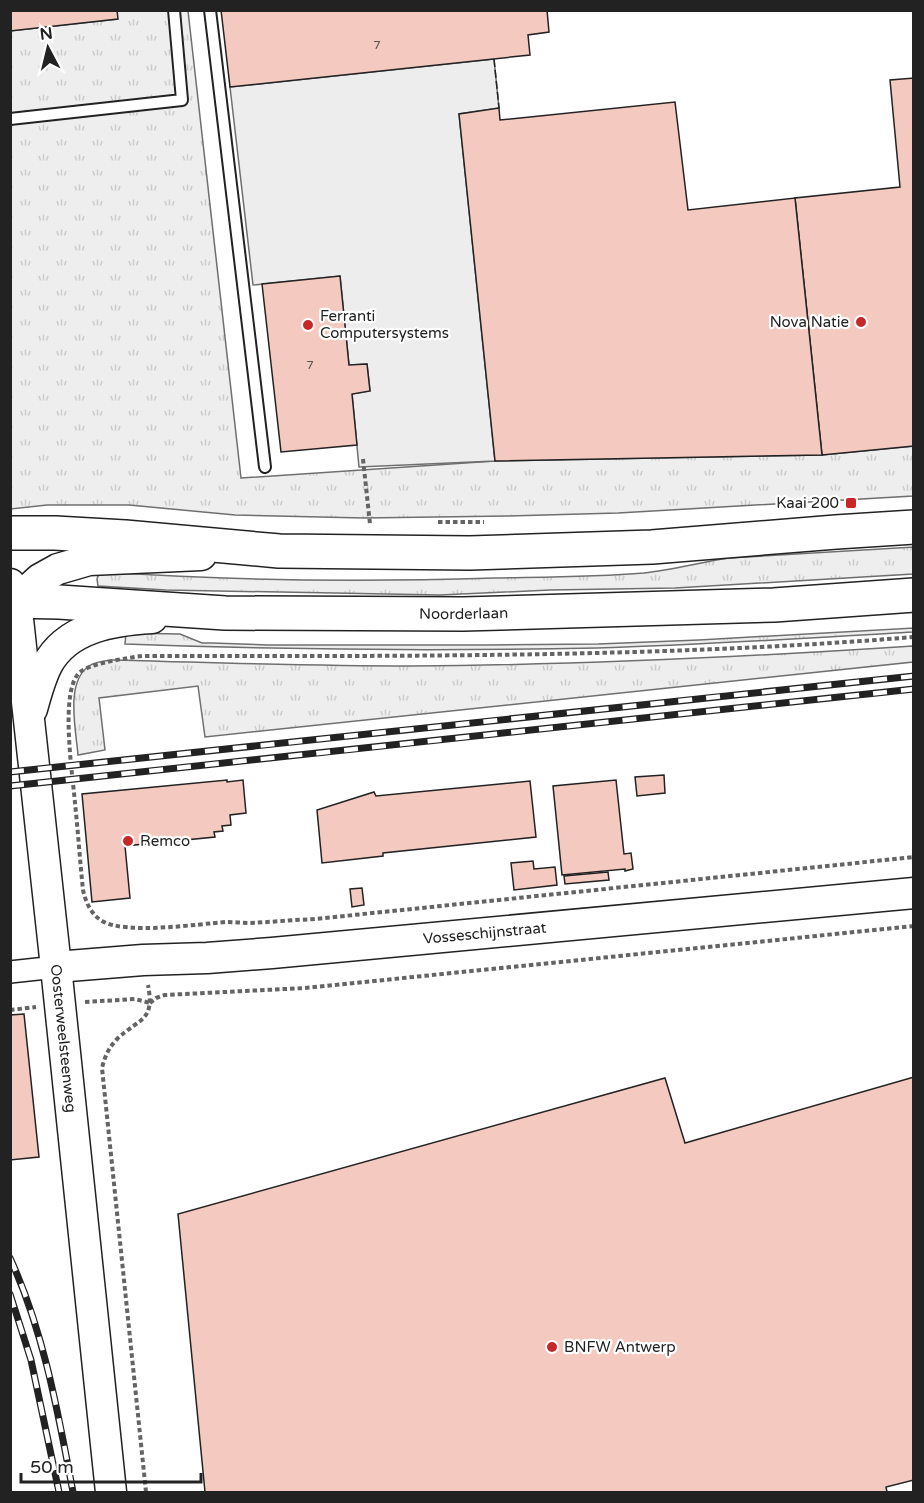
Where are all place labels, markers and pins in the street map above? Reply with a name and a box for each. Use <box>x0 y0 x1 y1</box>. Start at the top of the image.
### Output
place label: Ferranti Computersystems <box>320 307 449 342</box>
place label: Nova Natie <box>770 313 849 331</box>
marker: Nova Natie <box>854 315 868 329</box>
marker: Ferranti Computersystems <box>301 318 315 332</box>
place label: Kaai 200 <box>776 494 839 512</box>
marker: Kaai 200 <box>844 496 858 510</box>
place label: Remco <box>140 832 190 850</box>
marker: Remco <box>121 834 135 848</box>
place label: BNFW Antwerp <box>564 1338 676 1356</box>
marker: BNFW Antwerp <box>545 1340 559 1354</box>

